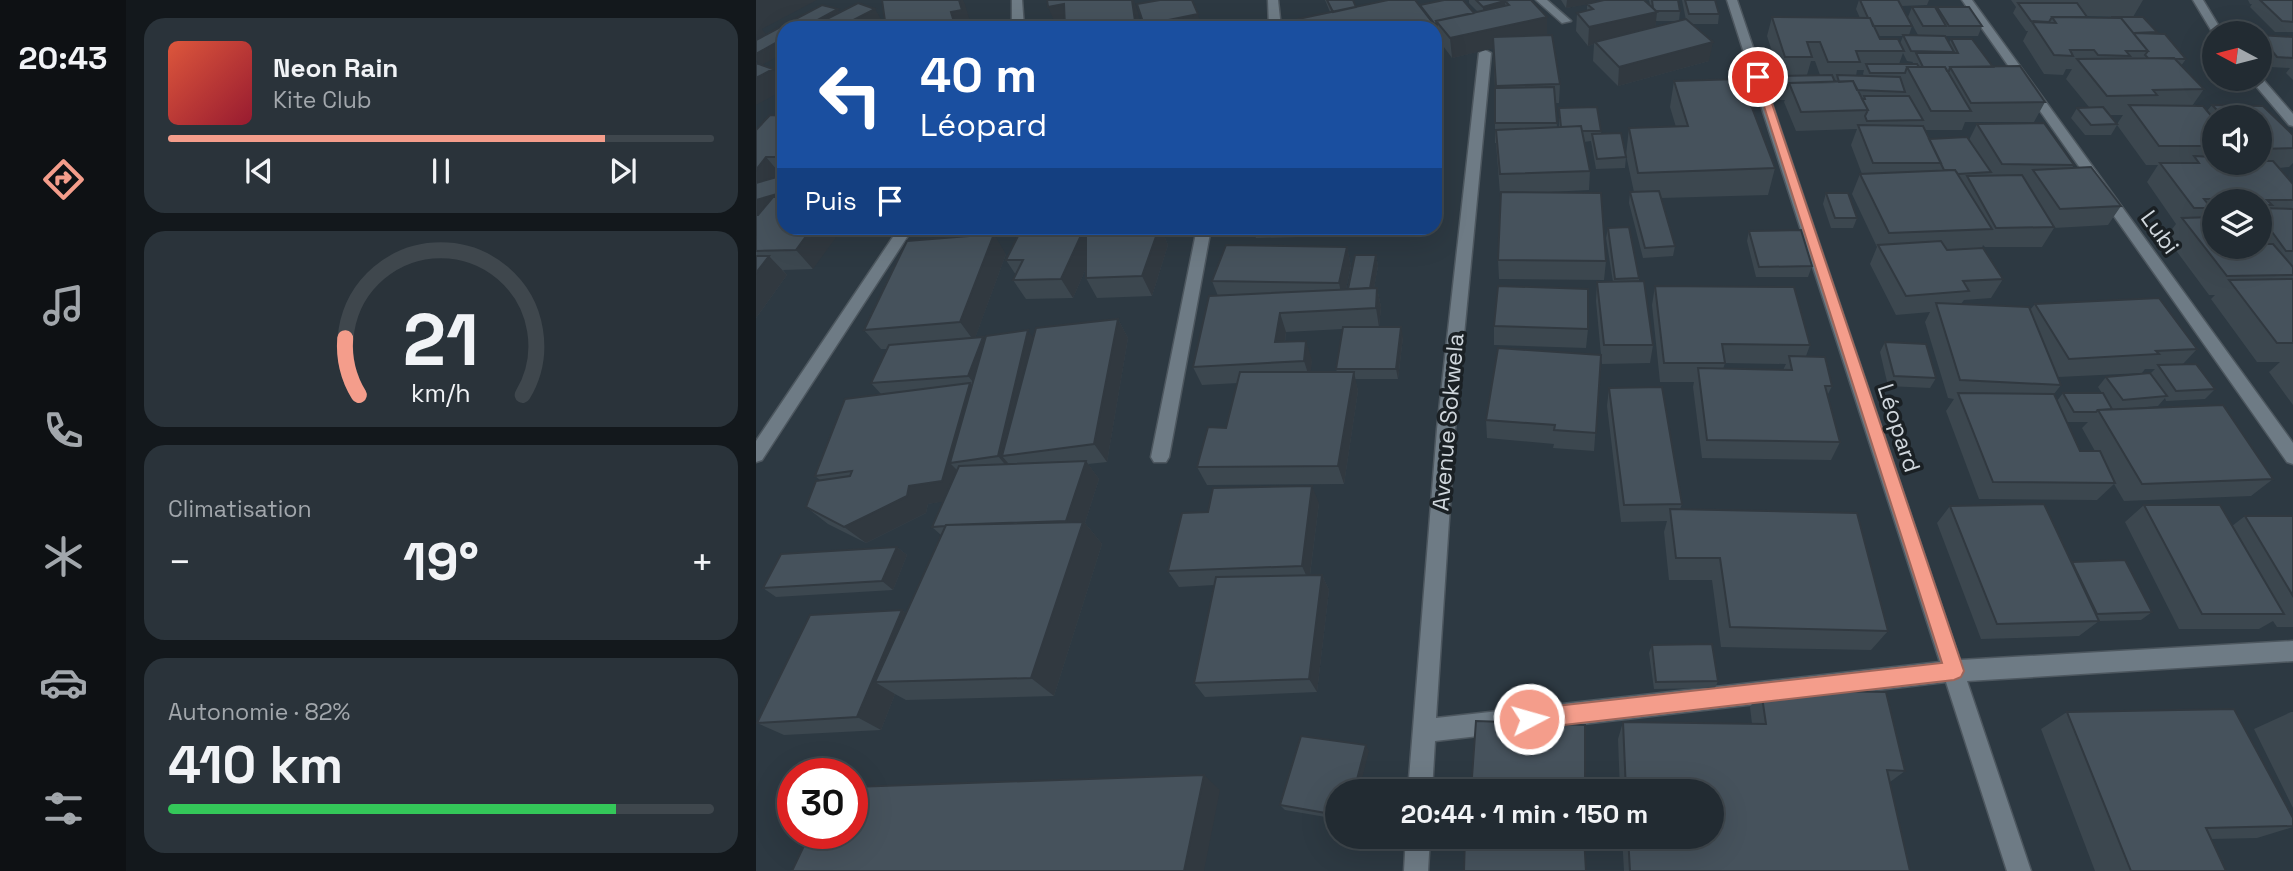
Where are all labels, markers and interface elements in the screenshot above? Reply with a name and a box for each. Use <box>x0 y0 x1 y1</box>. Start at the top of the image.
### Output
north arrow <box>2202 21 2272 91</box>
map controls <box>2202 21 2272 259</box>
text: 20:43 <box>18 38 108 78</box>
text: 40 m <box>920 44 1037 106</box>
pin <box>1728 47 1788 107</box>
icon: left <box>805 49 896 140</box>
text: Neon Rain <box>273 51 398 85</box>
icon: arrive <box>1739 58 1777 96</box>
text: Kite Club <box>273 85 372 115</box>
text: Léopard <box>920 105 1047 145</box>
button: sound <box>2202 105 2272 175</box>
icon: previous <box>240 152 278 190</box>
icon: pause <box>422 152 460 190</box>
icon: next <box>604 152 642 190</box>
icon: directions <box>39 155 88 204</box>
icon: arrive <box>871 182 909 220</box>
text: Puis <box>805 184 857 218</box>
button: layers <box>2202 189 2272 259</box>
street label: Lubi <box>2134 204 2186 260</box>
icon: music <box>39 281 88 330</box>
text: 21 <box>403 293 479 386</box>
street label: Avenue Sokwela <box>1425 332 1471 512</box>
text: km/h <box>411 377 471 409</box>
street label: Léopard <box>1871 380 1927 476</box>
icon: phone <box>39 406 88 455</box>
text: Climatisation <box>168 494 312 524</box>
text: 19° <box>403 529 479 595</box>
icon: climate <box>39 532 88 581</box>
text: − <box>168 538 192 586</box>
text: + <box>690 538 714 586</box>
icon: car <box>39 658 88 707</box>
position arrow <box>1492 682 1566 756</box>
text: Autonomie · 82% <box>168 697 350 727</box>
text: 410 km <box>168 732 343 798</box>
speed limit sign: 30 <box>777 758 868 849</box>
icon: filters <box>39 784 88 833</box>
text: 20:44 · 1 min · 150 m <box>1401 797 1648 831</box>

